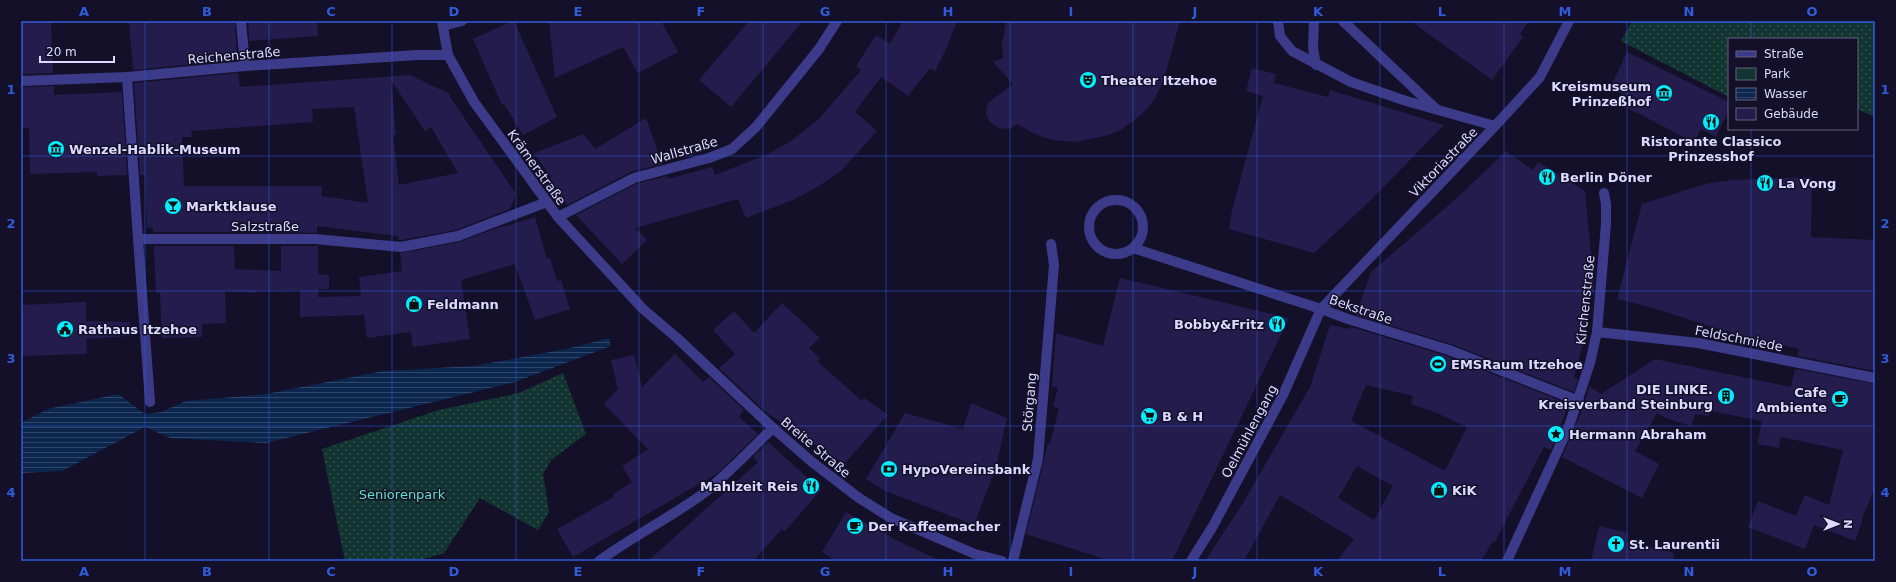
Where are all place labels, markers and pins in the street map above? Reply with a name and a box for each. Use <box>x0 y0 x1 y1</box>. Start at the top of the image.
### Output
theatre icon: Theater Itzehoe <box>1078 70 1098 90</box>
place label: Theater Itzehoe <box>1101 73 1217 88</box>
place label: Kreismuseum Prinzeßhof <box>1551 79 1651 109</box>
museum icon: Kreismuseum Prinzeßhof <box>1654 83 1674 103</box>
restaurant icon: Ristorante Classico Prinzesshof <box>1701 112 1721 132</box>
place label: Ristorante Classico Prinzesshof <box>1641 134 1781 164</box>
museum icon: Wenzel-Hablik-Museum <box>46 139 66 159</box>
place label: Wenzel-Hablik-Museum <box>69 142 241 157</box>
restaurant icon: Berlin Döner <box>1537 167 1557 187</box>
place label: Berlin Döner <box>1560 170 1653 185</box>
restaurant icon: La Vong <box>1755 173 1775 193</box>
place label: La Vong <box>1778 176 1836 191</box>
bar icon: Marktklause <box>163 196 183 216</box>
place label: Marktklause <box>186 199 277 214</box>
shop icon: Feldmann <box>404 294 424 314</box>
place label: Feldmann <box>427 297 499 312</box>
restaurant icon: Bobby&Fritz <box>1267 314 1287 334</box>
place label: Bobby&Fritz <box>1174 317 1264 332</box>
public building icon: Rathaus Itzehoe <box>55 319 75 339</box>
place label: Rathaus Itzehoe <box>78 322 197 337</box>
sports icon: EMSRaum Itzehoe <box>1428 354 1448 374</box>
place label: EMSRaum Itzehoe <box>1451 357 1583 372</box>
place label: DIE LINKE. Kreisverband Steinburg <box>1538 382 1713 412</box>
place label: Cafe Ambiente <box>1757 385 1827 415</box>
building icon: DIE LINKE. Kreisverband Steinburg <box>1716 386 1736 406</box>
cafe icon: Cafe Ambiente <box>1830 389 1850 409</box>
supermarket icon: B & H <box>1139 406 1159 426</box>
place label: B & H <box>1162 409 1203 424</box>
place icon: Hermann Abraham <box>1546 424 1566 444</box>
place label: Hermann Abraham <box>1569 427 1707 442</box>
bank icon: HypoVereinsbank <box>879 459 899 479</box>
place label: HypoVereinsbank <box>902 462 1031 477</box>
restaurant icon: Mahlzeit Reis <box>801 476 821 496</box>
place label: Mahlzeit Reis <box>700 479 798 494</box>
shop icon: KiK <box>1429 480 1449 500</box>
place label: KiK <box>1452 483 1478 498</box>
cafe icon: Der Kaffeemacher <box>845 516 865 536</box>
place label: Der Kaffeemacher <box>868 519 1001 534</box>
church icon: St. Laurentii <box>1606 534 1626 554</box>
place label: St. Laurentii <box>1629 537 1720 552</box>

